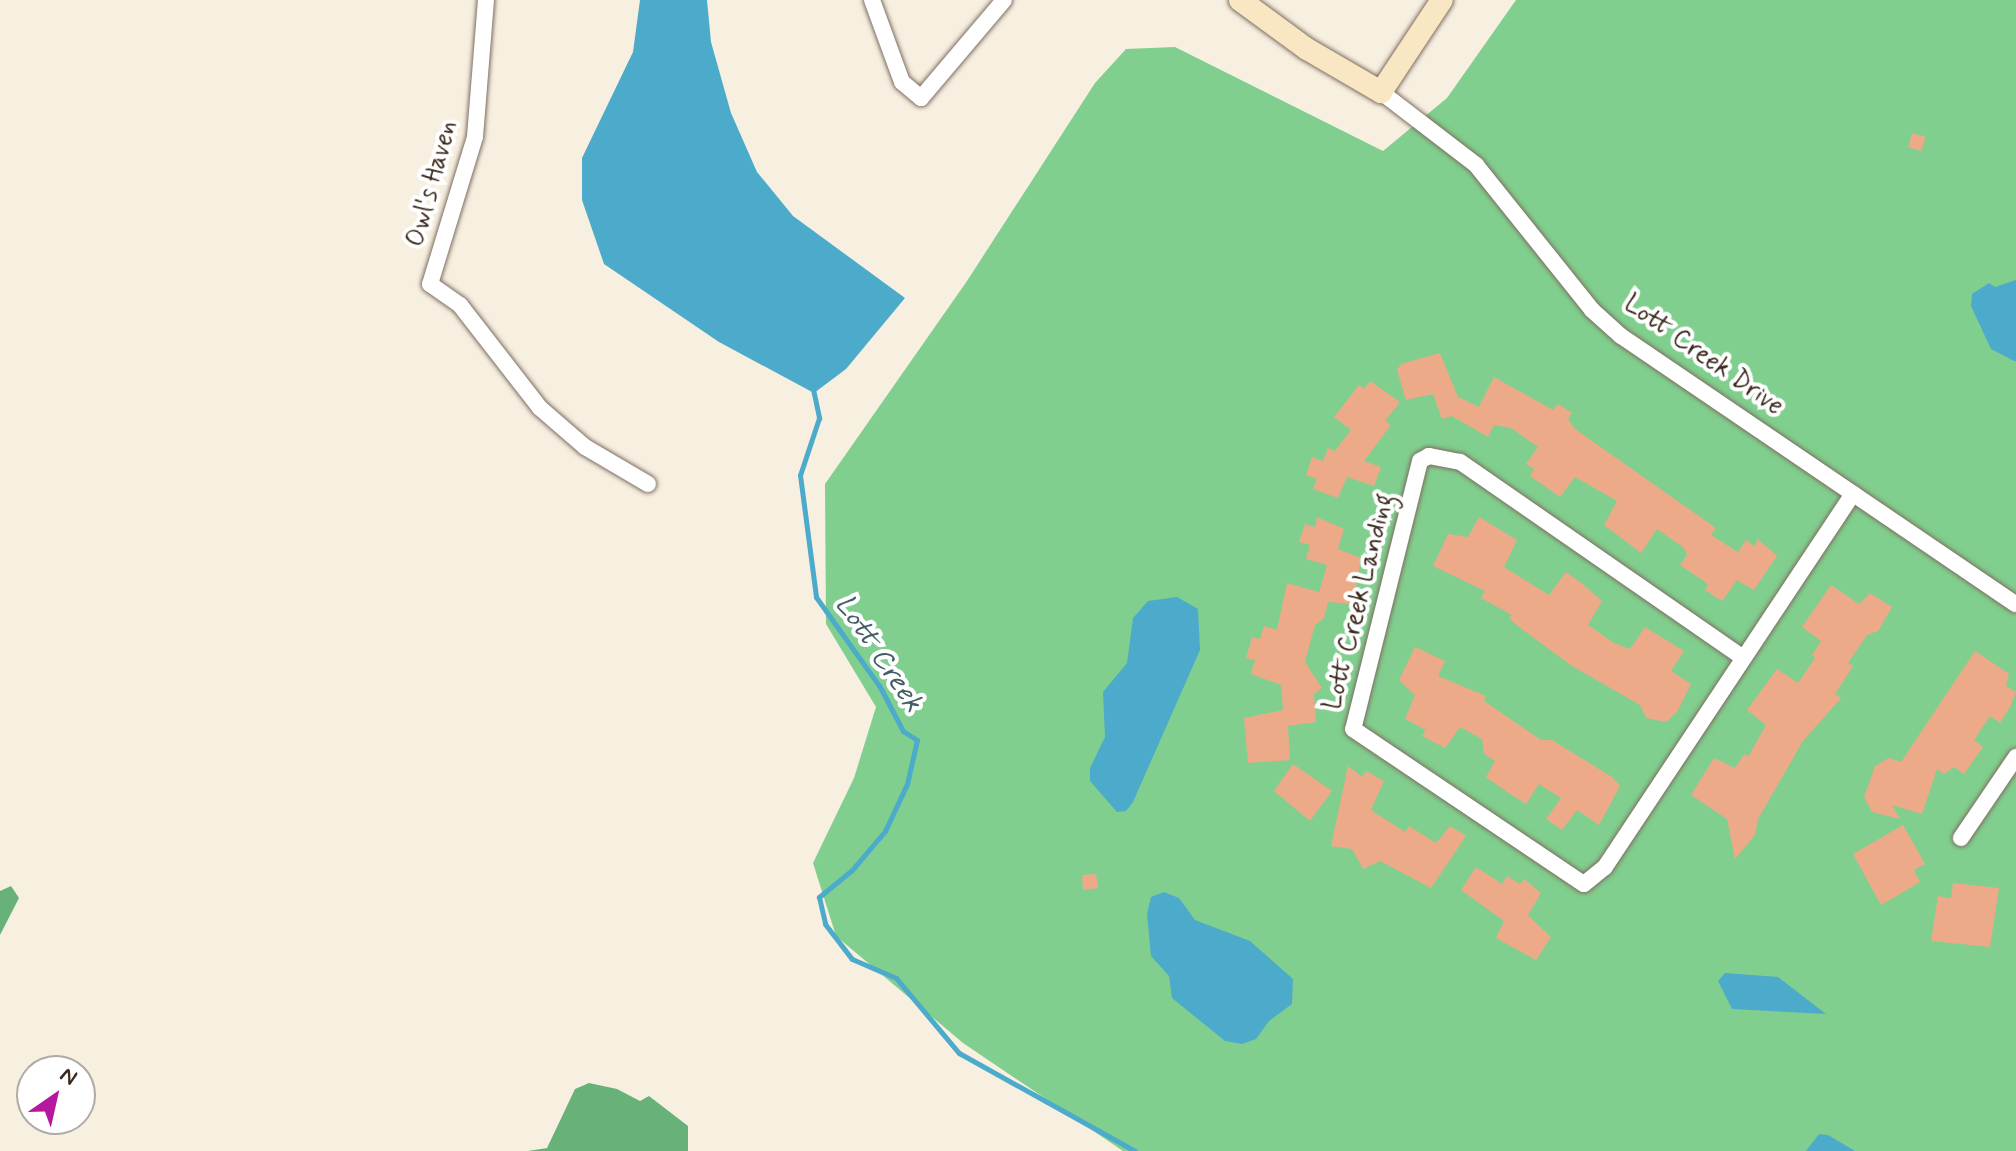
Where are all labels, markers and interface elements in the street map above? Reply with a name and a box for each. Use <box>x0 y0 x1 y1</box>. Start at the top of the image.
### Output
street label: Owl's Haven <box>400 112 466 256</box>
street label: Lott Creek Drive <box>1617 289 1789 423</box>
street label: Lott Creek Landing <box>1318 492 1402 712</box>
water label: Lott Creek <box>827 589 929 719</box>
north arrow <box>16 1055 96 1135</box>
text: N <box>54 1061 82 1092</box>

